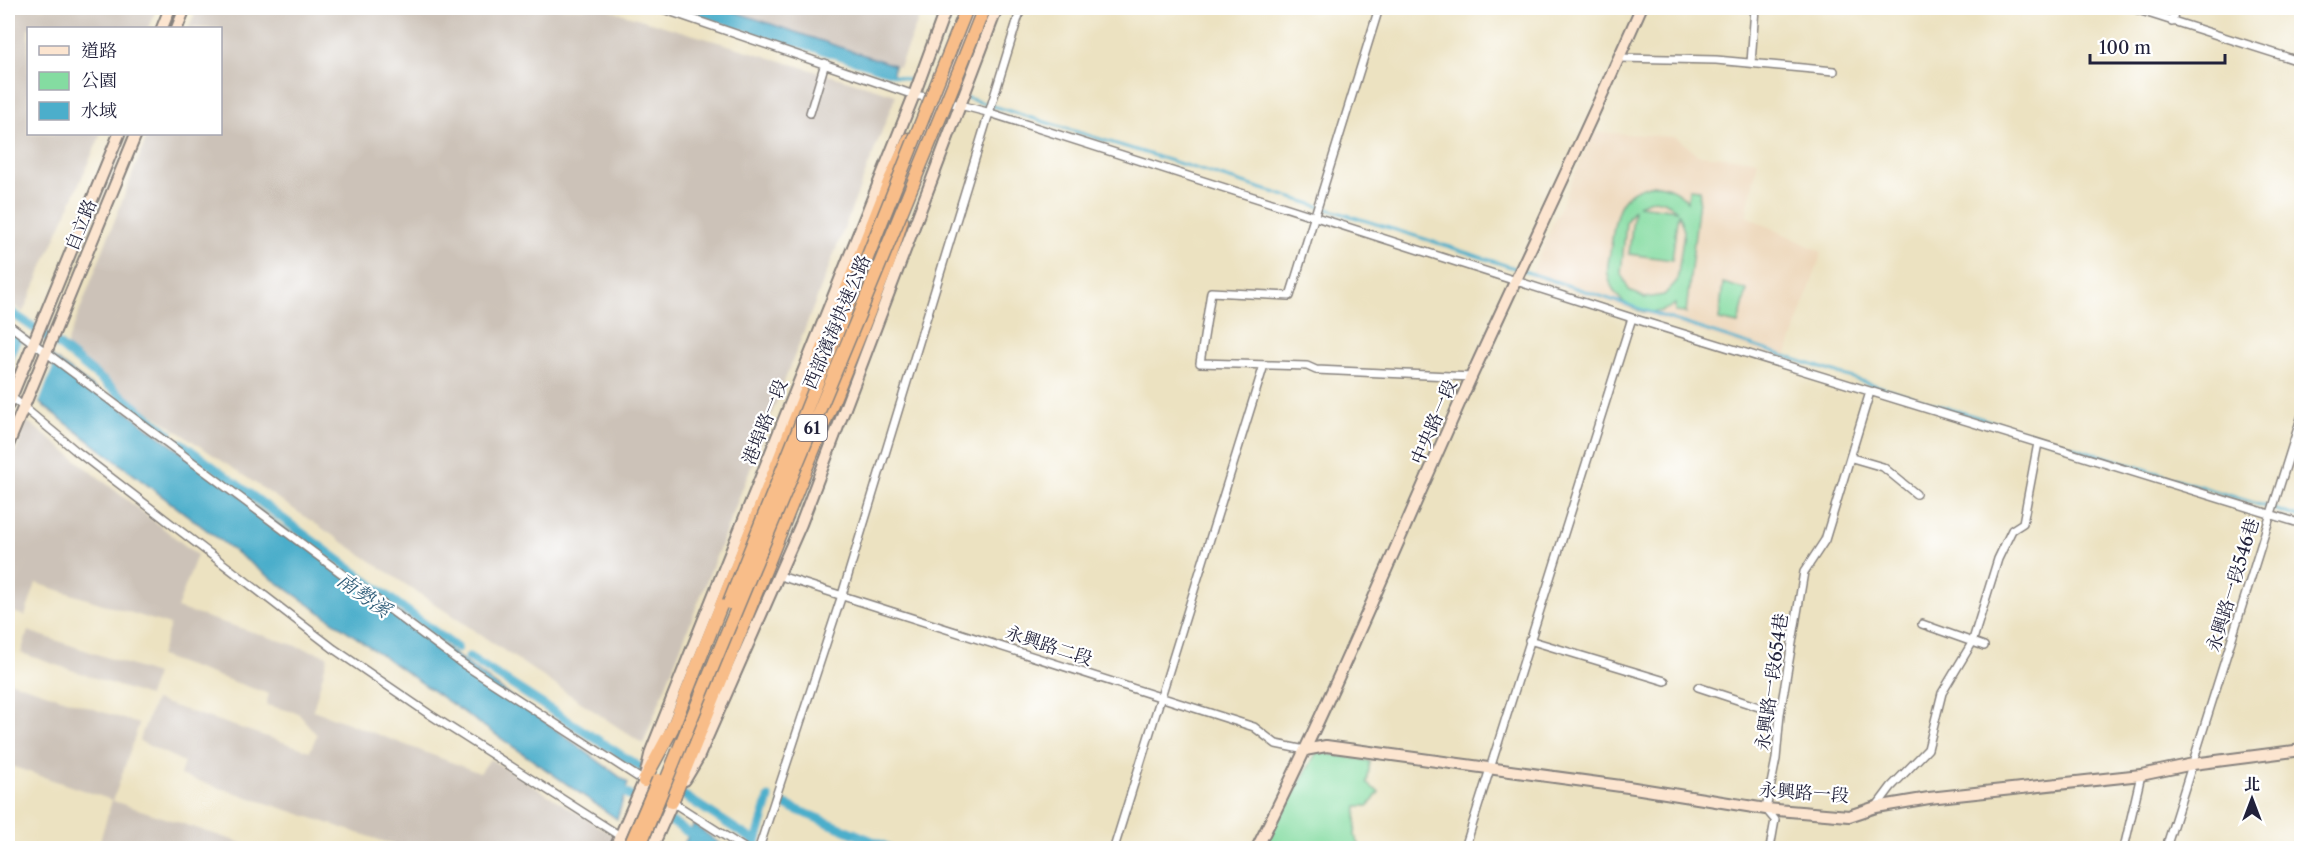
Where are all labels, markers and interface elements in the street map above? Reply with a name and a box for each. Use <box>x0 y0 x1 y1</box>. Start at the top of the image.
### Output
legend <box>27 27 222 135</box>
scale bar <box>2090 27 2225 65</box>
text: 100 m <box>2099 37 2151 59</box>
text: 道路 <box>81 40 117 62</box>
text: 公園 <box>81 70 117 92</box>
text: 水域 <box>81 100 117 122</box>
street label: 自立路 <box>61 196 101 254</box>
street label: 西部濱海快速公路 <box>799 251 875 393</box>
street label: 港埠路一段 <box>738 376 792 468</box>
street label: 中央路一段 <box>1406 376 1462 468</box>
road number: 61 <box>797 415 827 441</box>
street label: 永興路一段546巷 <box>2202 515 2264 655</box>
water label: 南勢溪 <box>333 568 397 624</box>
street label: 永興路一段654巷 <box>1751 612 1793 752</box>
street label: 永興路二段 <box>1003 622 1095 670</box>
north arrow <box>2222 769 2282 829</box>
text: 北 <box>2244 774 2260 794</box>
street label: 永興路一段 <box>1758 779 1850 807</box>

